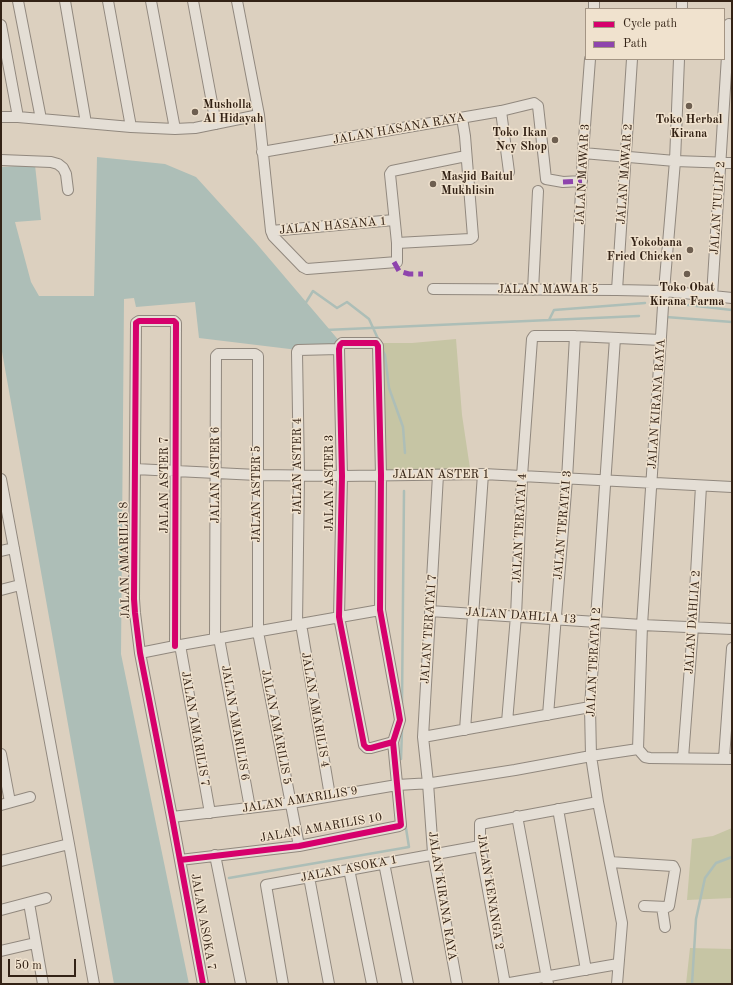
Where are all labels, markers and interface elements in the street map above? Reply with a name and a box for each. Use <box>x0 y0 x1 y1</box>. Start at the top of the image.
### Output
legend <box>585 8 725 60</box>
text: Cycle path <box>623 18 677 30</box>
text: Path <box>623 38 647 50</box>
place label: Musholla Al Hidayah <box>203 98 263 126</box>
marker: Toko Herbal Kirana <box>684 101 694 111</box>
marker: Musholla Al Hidayah <box>190 107 200 117</box>
street label: JALAN HASANA RAYA <box>332 110 466 148</box>
place label: Toko Herbal Kirana <box>656 113 722 141</box>
street label: JALAN MAWAR 3 <box>573 123 593 225</box>
street label: JALAN MAWAR 2 <box>614 123 636 225</box>
place label: Toko Ikan Ncy Shop <box>492 126 547 154</box>
marker: Toko Ikan Ncy Shop <box>550 135 560 145</box>
street label: JALAN TULIP 2 <box>708 161 728 255</box>
place label: Masjid Baitul Mukhlisin <box>441 170 513 198</box>
marker: Masjid Baitul Mukhlisin <box>428 179 438 189</box>
street label: JALAN HASANA 1 <box>279 214 387 238</box>
place label: Yokobana Fried Chicken <box>607 236 682 264</box>
marker: Yokobana Fried Chicken <box>685 245 695 255</box>
marker: Toko Obat Kirana Farma <box>682 269 692 279</box>
place label: Toko Obat Kirana Farma <box>650 281 724 309</box>
street label: JALAN MAWAR 5 <box>497 283 599 297</box>
street label: JALAN KIRANA RAYA <box>645 338 669 470</box>
street label: JALAN ASTER 4 <box>291 417 305 515</box>
street label: JALAN ASTER 6 <box>209 426 223 524</box>
street label: JALAN ASTER 3 <box>323 434 337 532</box>
street label: JALAN ASTER 7 <box>158 436 172 534</box>
street label: JALAN ASTER 5 <box>250 445 264 543</box>
street label: JALAN ASTER 1 <box>392 468 490 482</box>
street label: JALAN TERATAI 3 <box>551 470 575 580</box>
street label: JALAN TERATAI 4 <box>510 473 530 583</box>
street label: JALAN AMARILIS 8 <box>117 501 133 619</box>
street label: JALAN DAHLIA 2 <box>682 570 704 674</box>
street label: JALAN TERATAI 7 <box>418 574 440 684</box>
street label: JALAN DAHLIA 13 <box>465 605 577 627</box>
street label: JALAN TERATAI 2 <box>584 607 604 717</box>
street label: JALAN AMARILIS 4 <box>298 651 332 769</box>
street label: JALAN AMARILIS 6 <box>218 664 252 782</box>
street label: JALAN AMARILIS 5 <box>258 668 294 786</box>
street label: JALAN AMARILIS 7 <box>178 670 212 788</box>
street label: JALAN AMARILIS 9 <box>241 784 359 816</box>
street label: JALAN AMARILIS 10 <box>259 810 383 846</box>
street label: JALAN KIRANA RAYA <box>425 830 459 962</box>
street label: JALAN KENANGA 2 <box>474 833 506 951</box>
street label: JALAN ASOKA 1 <box>299 853 399 885</box>
street label: JALAN ASOKA 7 <box>187 872 219 972</box>
scale bar <box>10 951 78 977</box>
text: 50 m <box>15 960 42 972</box>

